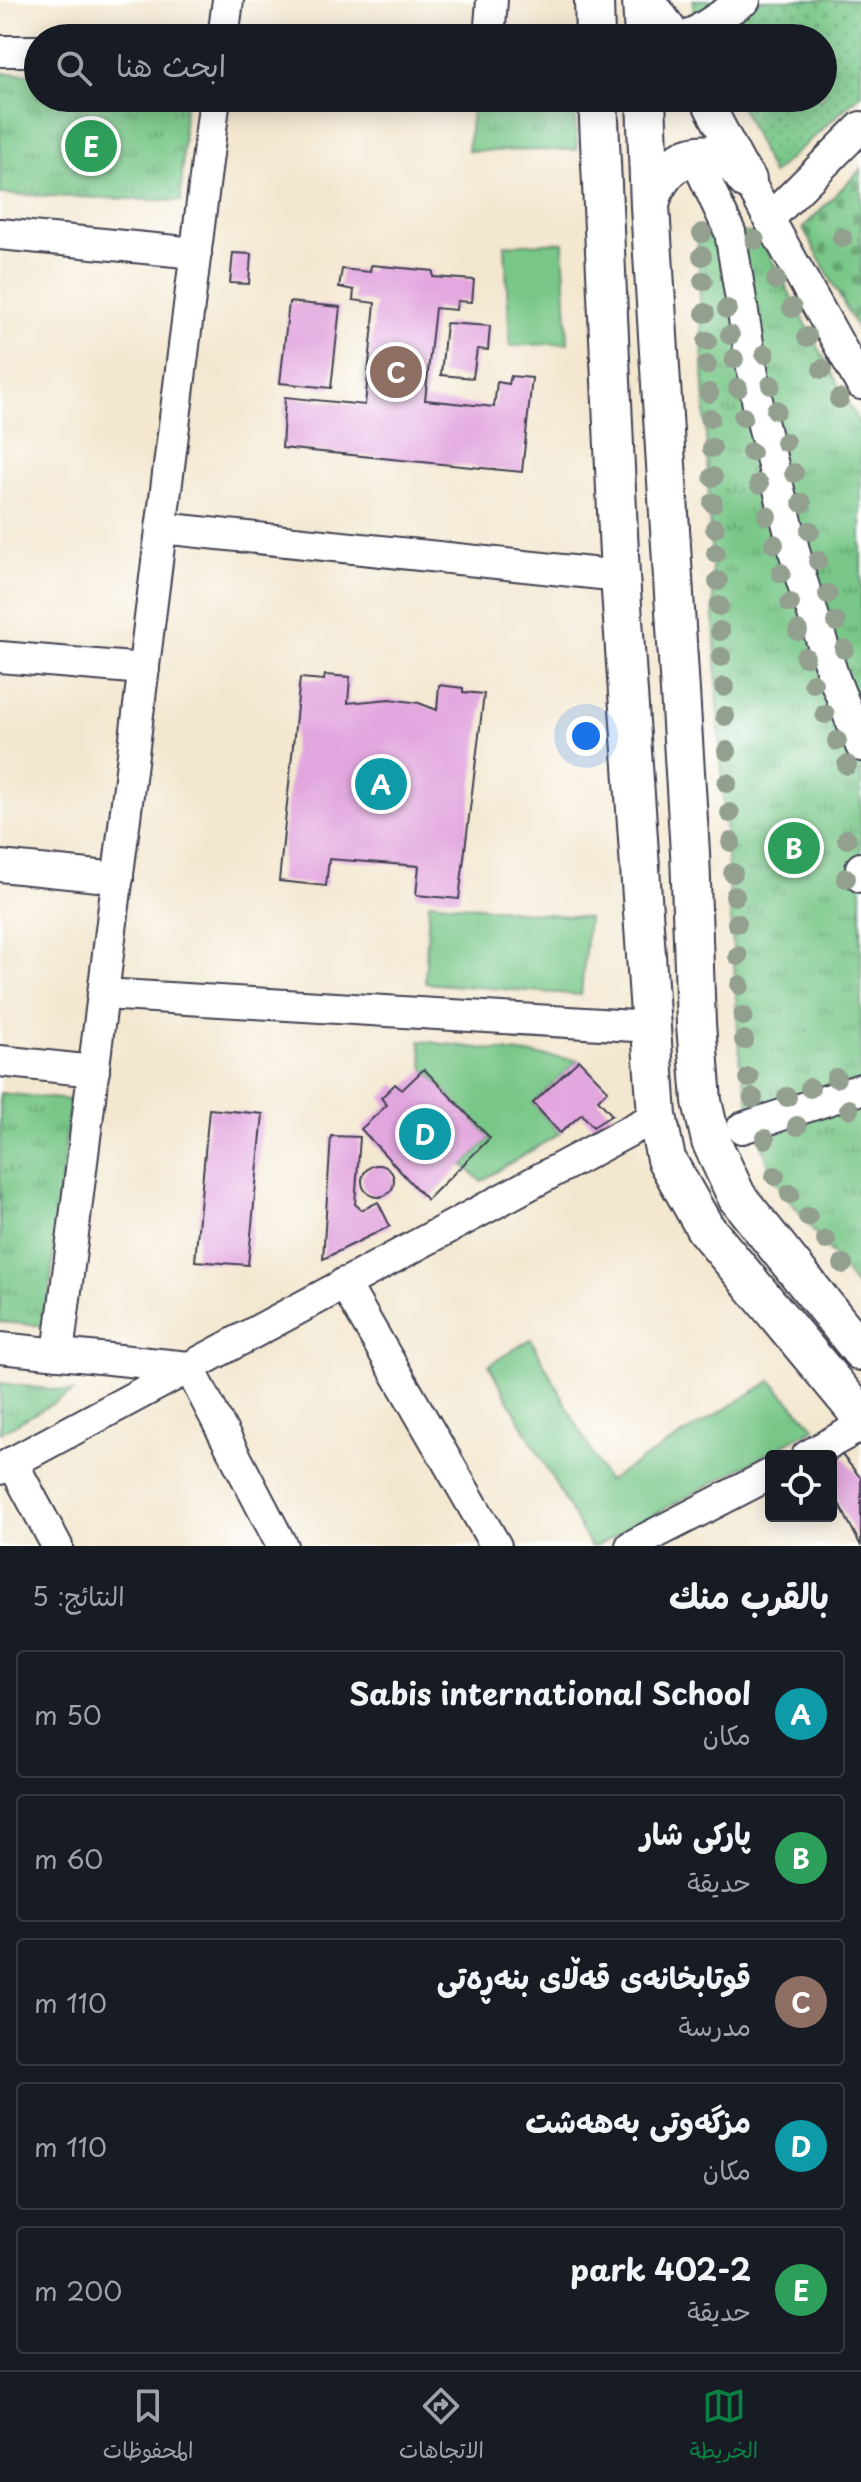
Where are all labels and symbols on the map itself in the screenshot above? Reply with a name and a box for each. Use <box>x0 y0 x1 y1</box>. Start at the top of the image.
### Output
pin: E <box>65 116 117 176</box>
pin: C <box>370 342 422 402</box>
your location <box>566 716 606 756</box>
pin: A <box>355 754 407 814</box>
pin: B <box>768 818 820 878</box>
pin: D <box>399 1104 451 1164</box>

